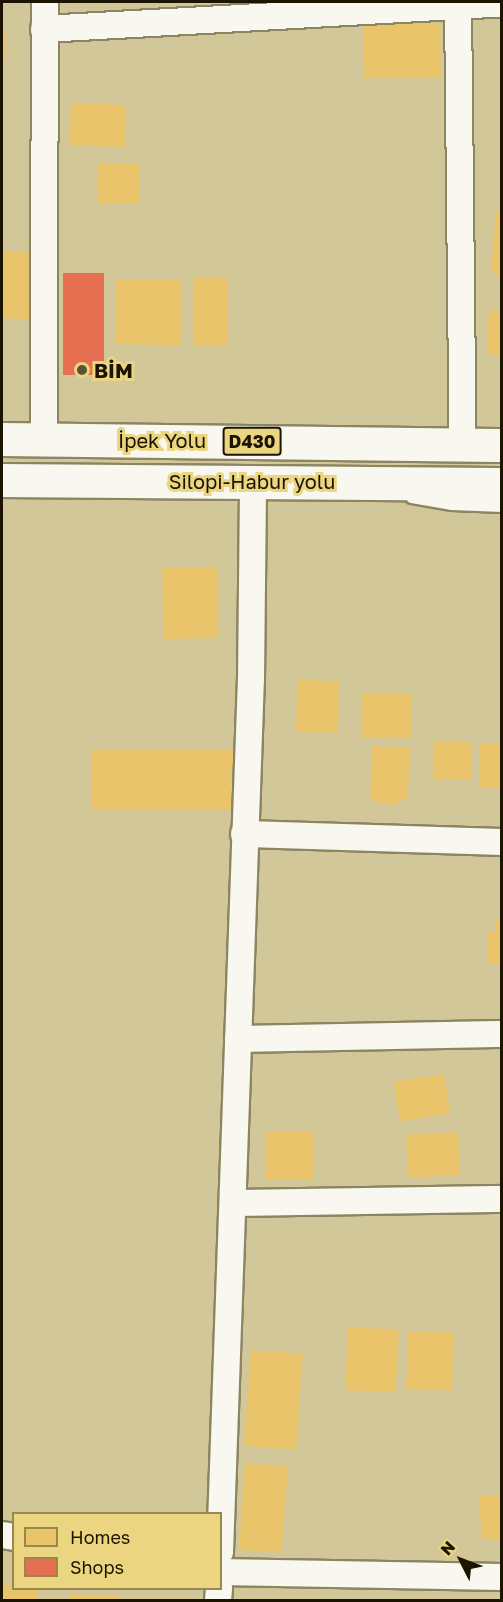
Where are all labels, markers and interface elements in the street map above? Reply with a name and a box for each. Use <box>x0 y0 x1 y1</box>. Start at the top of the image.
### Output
place label: BİM <box>94 358 133 382</box>
marker: BİM <box>75 363 89 377</box>
road number: D430 <box>222 426 282 456</box>
street label: İpek Yolu <box>118 428 206 452</box>
street label: Silopi-Habur yolu <box>169 469 335 493</box>
legend <box>12 1512 222 1590</box>
text: Homes <box>70 1526 130 1548</box>
north arrow <box>431 1530 491 1590</box>
text: N <box>436 1537 459 1559</box>
text: Shops <box>70 1556 124 1578</box>

